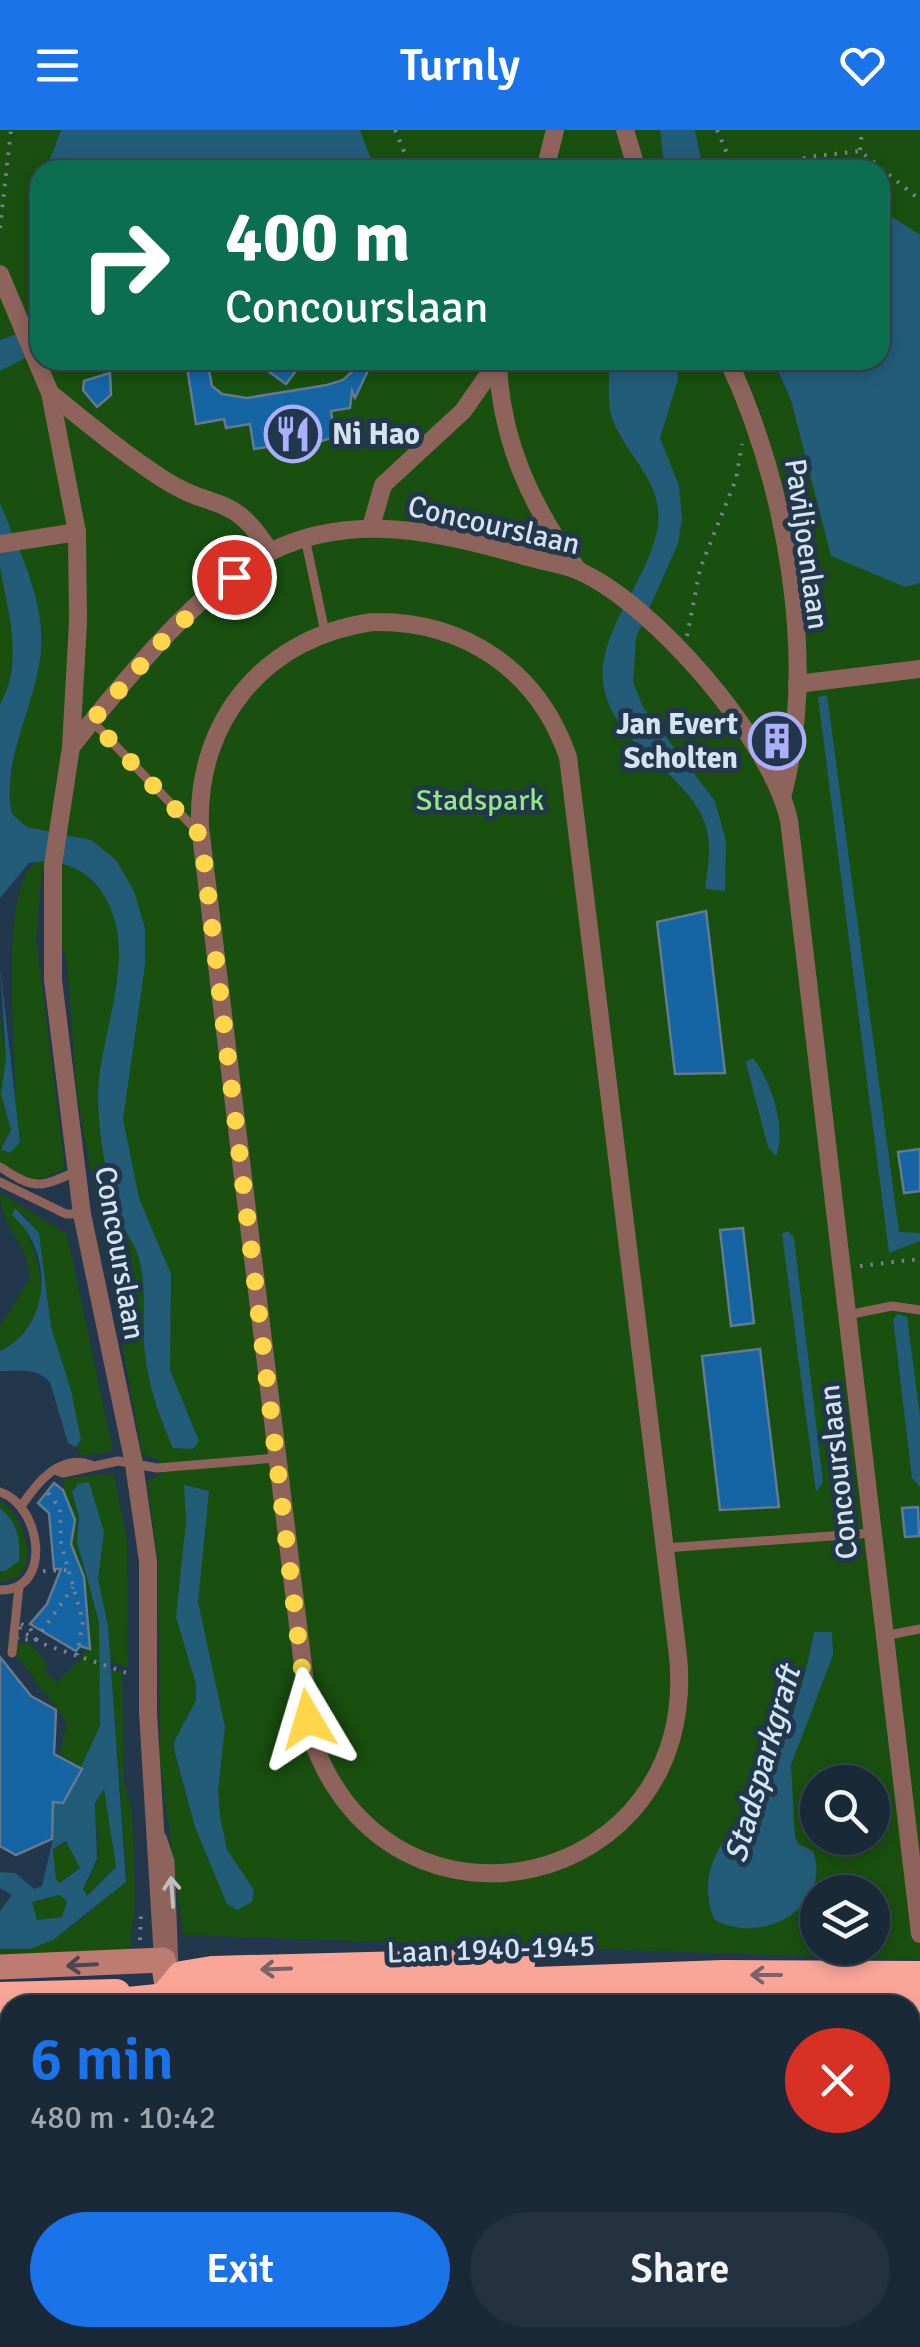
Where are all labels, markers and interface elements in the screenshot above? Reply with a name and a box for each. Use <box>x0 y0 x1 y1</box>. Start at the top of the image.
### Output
icon: menu <box>30 38 85 93</box>
text: Turnly <box>400 38 520 93</box>
icon: heart <box>835 38 890 93</box>
text: 400 m <box>225 194 410 280</box>
icon: right <box>60 200 190 330</box>
text: Concourslaan <box>225 280 488 335</box>
restaurant icon: Ni Hao <box>263 404 323 464</box>
place label: Ni Hao <box>332 416 420 453</box>
street label: Paviljoenlaan <box>776 456 837 632</box>
street label: Concourslaan <box>404 488 584 563</box>
pin <box>192 535 277 620</box>
icon: arrive <box>207 550 262 605</box>
place label: Jan Evert Scholten <box>616 706 738 777</box>
building icon: Jan Evert Scholten <box>747 711 807 771</box>
park label: Stadspark <box>416 782 544 819</box>
street label: Concourslaan <box>86 1163 153 1343</box>
street label: Concourslaan <box>811 1383 866 1561</box>
water label: Stadsparkgraft <box>716 1659 810 1867</box>
position arrow <box>256 1667 360 1771</box>
map controls <box>800 1765 890 1965</box>
button: search <box>800 1765 890 1855</box>
button: layers <box>800 1875 890 1965</box>
one-way arrow <box>162 1876 181 1908</box>
street label: Laan 1940-1945 <box>386 1927 596 1972</box>
one-way arrow <box>66 1956 98 1975</box>
one-way arrow <box>260 1959 292 1978</box>
one-way arrow <box>751 1966 784 1984</box>
text: 6 min <box>30 2023 174 2097</box>
button: close <box>785 2028 890 2133</box>
text: 480 m · 10:42 <box>30 2098 216 2137</box>
button: Exit <box>30 2212 450 2327</box>
button: Share <box>470 2212 890 2327</box>

